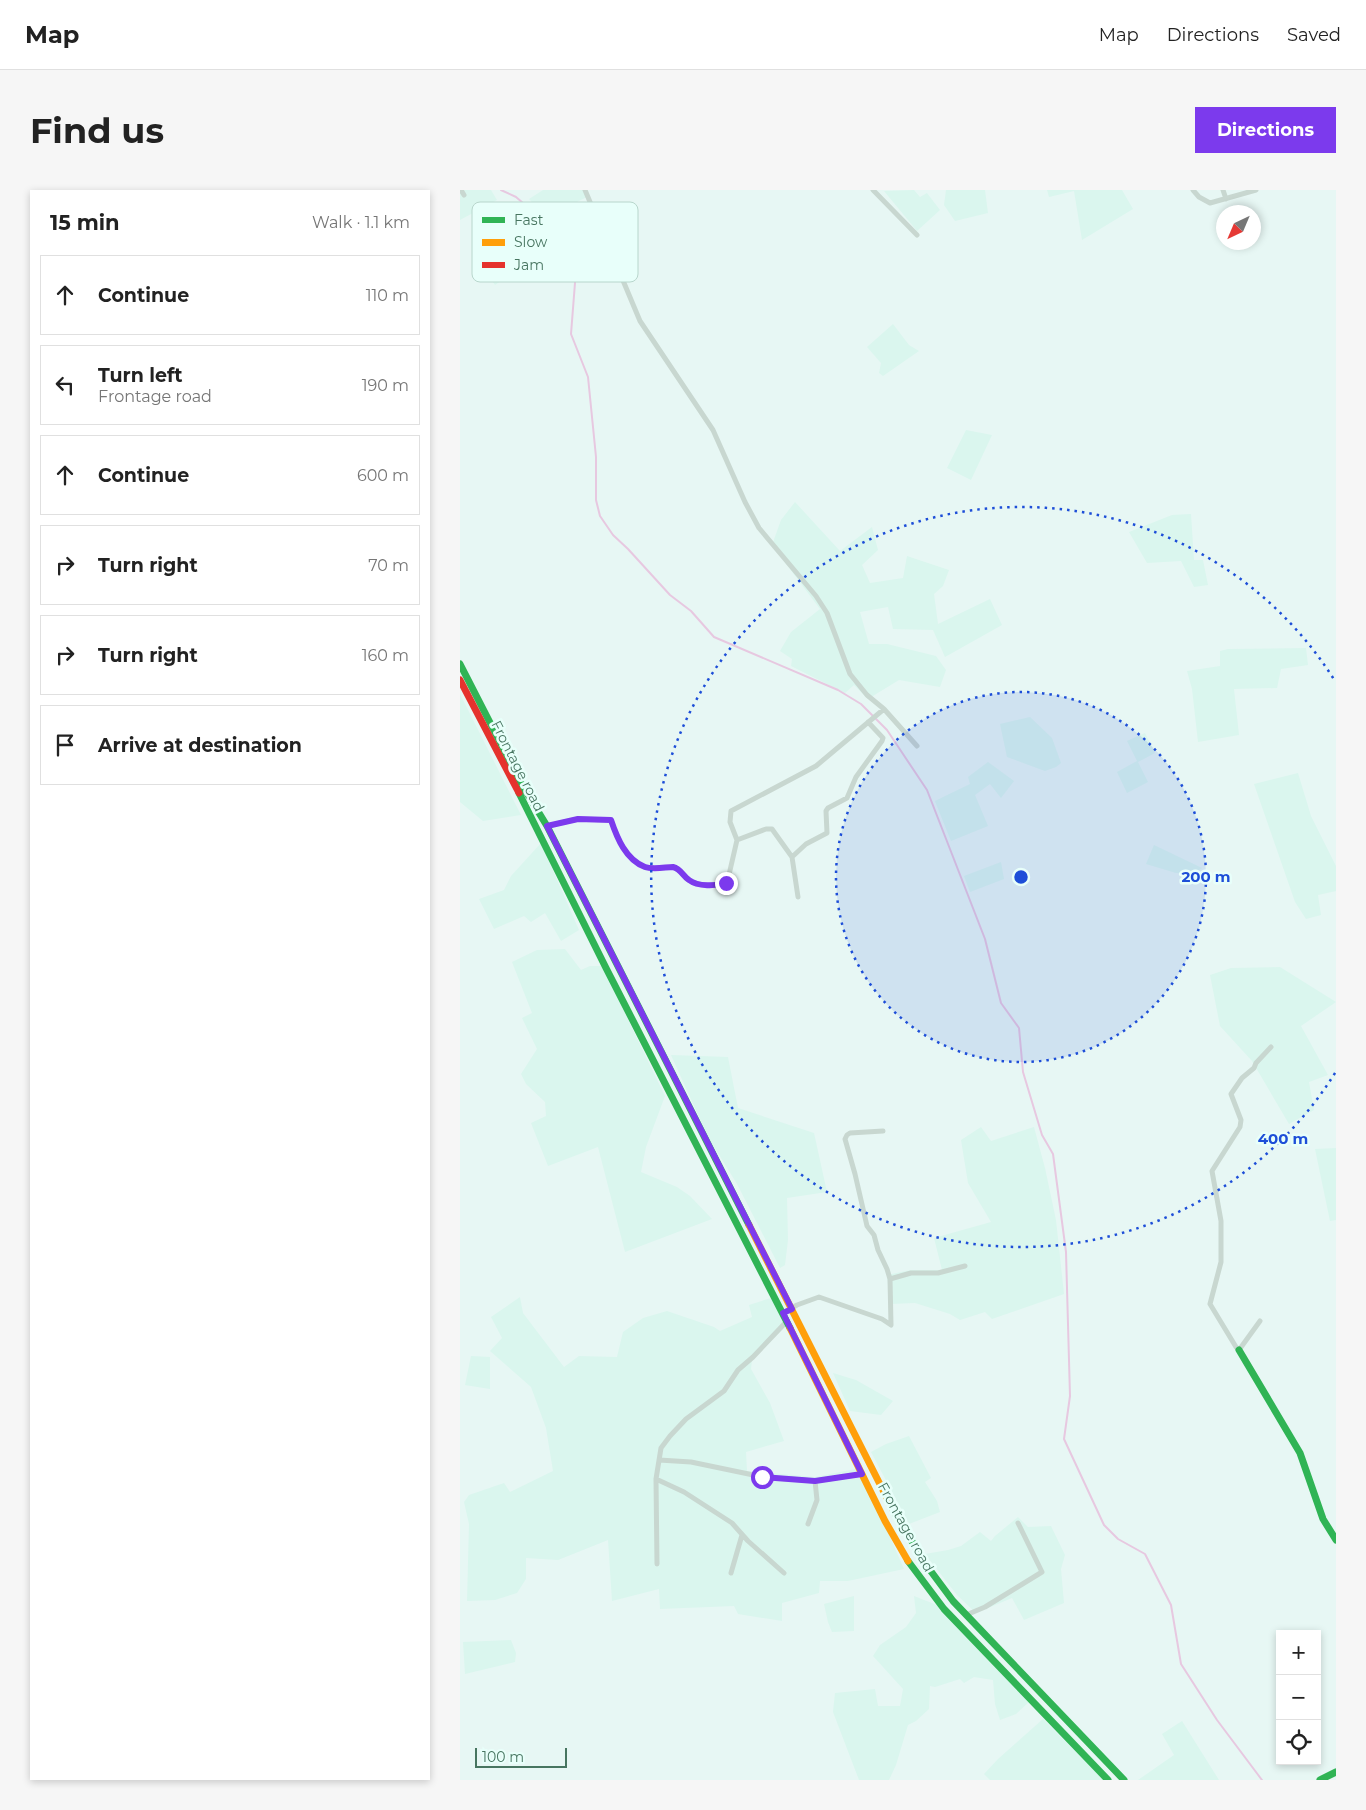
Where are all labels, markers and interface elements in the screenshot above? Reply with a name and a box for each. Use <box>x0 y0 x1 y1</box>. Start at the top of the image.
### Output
text: Map <box>25 20 79 49</box>
text: Map <box>1099 24 1139 46</box>
text: Directions <box>1167 24 1259 46</box>
text: Saved <box>1287 24 1341 46</box>
button: Directions <box>1195 107 1336 153</box>
text: Find us <box>30 109 164 152</box>
legend <box>472 202 638 282</box>
north arrow <box>1216 205 1261 250</box>
text: 15 min <box>50 210 120 235</box>
text: Fast <box>514 211 544 229</box>
text: Walk · 1.1 km <box>312 213 410 232</box>
text: Slow <box>514 233 548 251</box>
text: Jam <box>513 256 544 274</box>
icon: ahead <box>51 281 79 309</box>
text: Continue <box>98 284 189 307</box>
text: 110 m <box>366 286 409 305</box>
text: Turn left <box>98 364 183 387</box>
icon: left <box>51 371 79 399</box>
text: 190 m <box>362 376 409 395</box>
text: Frontage road <box>98 387 212 406</box>
icon: ahead <box>51 461 79 489</box>
text: Continue <box>98 464 189 487</box>
text: 600 m <box>357 466 409 485</box>
icon: right <box>51 551 79 579</box>
text: Turn right <box>98 554 198 577</box>
text: 70 m <box>368 556 409 575</box>
icon: right <box>51 641 79 669</box>
text: Turn right <box>98 644 198 667</box>
text: 160 m <box>362 646 409 665</box>
street label: Frontage road <box>487 717 549 815</box>
icon: arrive <box>51 731 79 759</box>
text: Arrive at destination <box>98 734 302 757</box>
text: 200 m <box>1181 867 1231 886</box>
centre of rings <box>1012 868 1030 886</box>
route end <box>715 872 738 895</box>
text: 400 m <box>1258 1129 1308 1148</box>
route start <box>751 1466 774 1489</box>
street label: Frontage road <box>874 1479 938 1575</box>
map controls <box>1276 1630 1321 1765</box>
button: + <box>1276 1630 1321 1675</box>
button: − <box>1276 1675 1321 1720</box>
button: locate <box>1276 1720 1321 1765</box>
scale bar <box>475 1745 568 1768</box>
text: 100 m <box>482 1748 524 1766</box>

